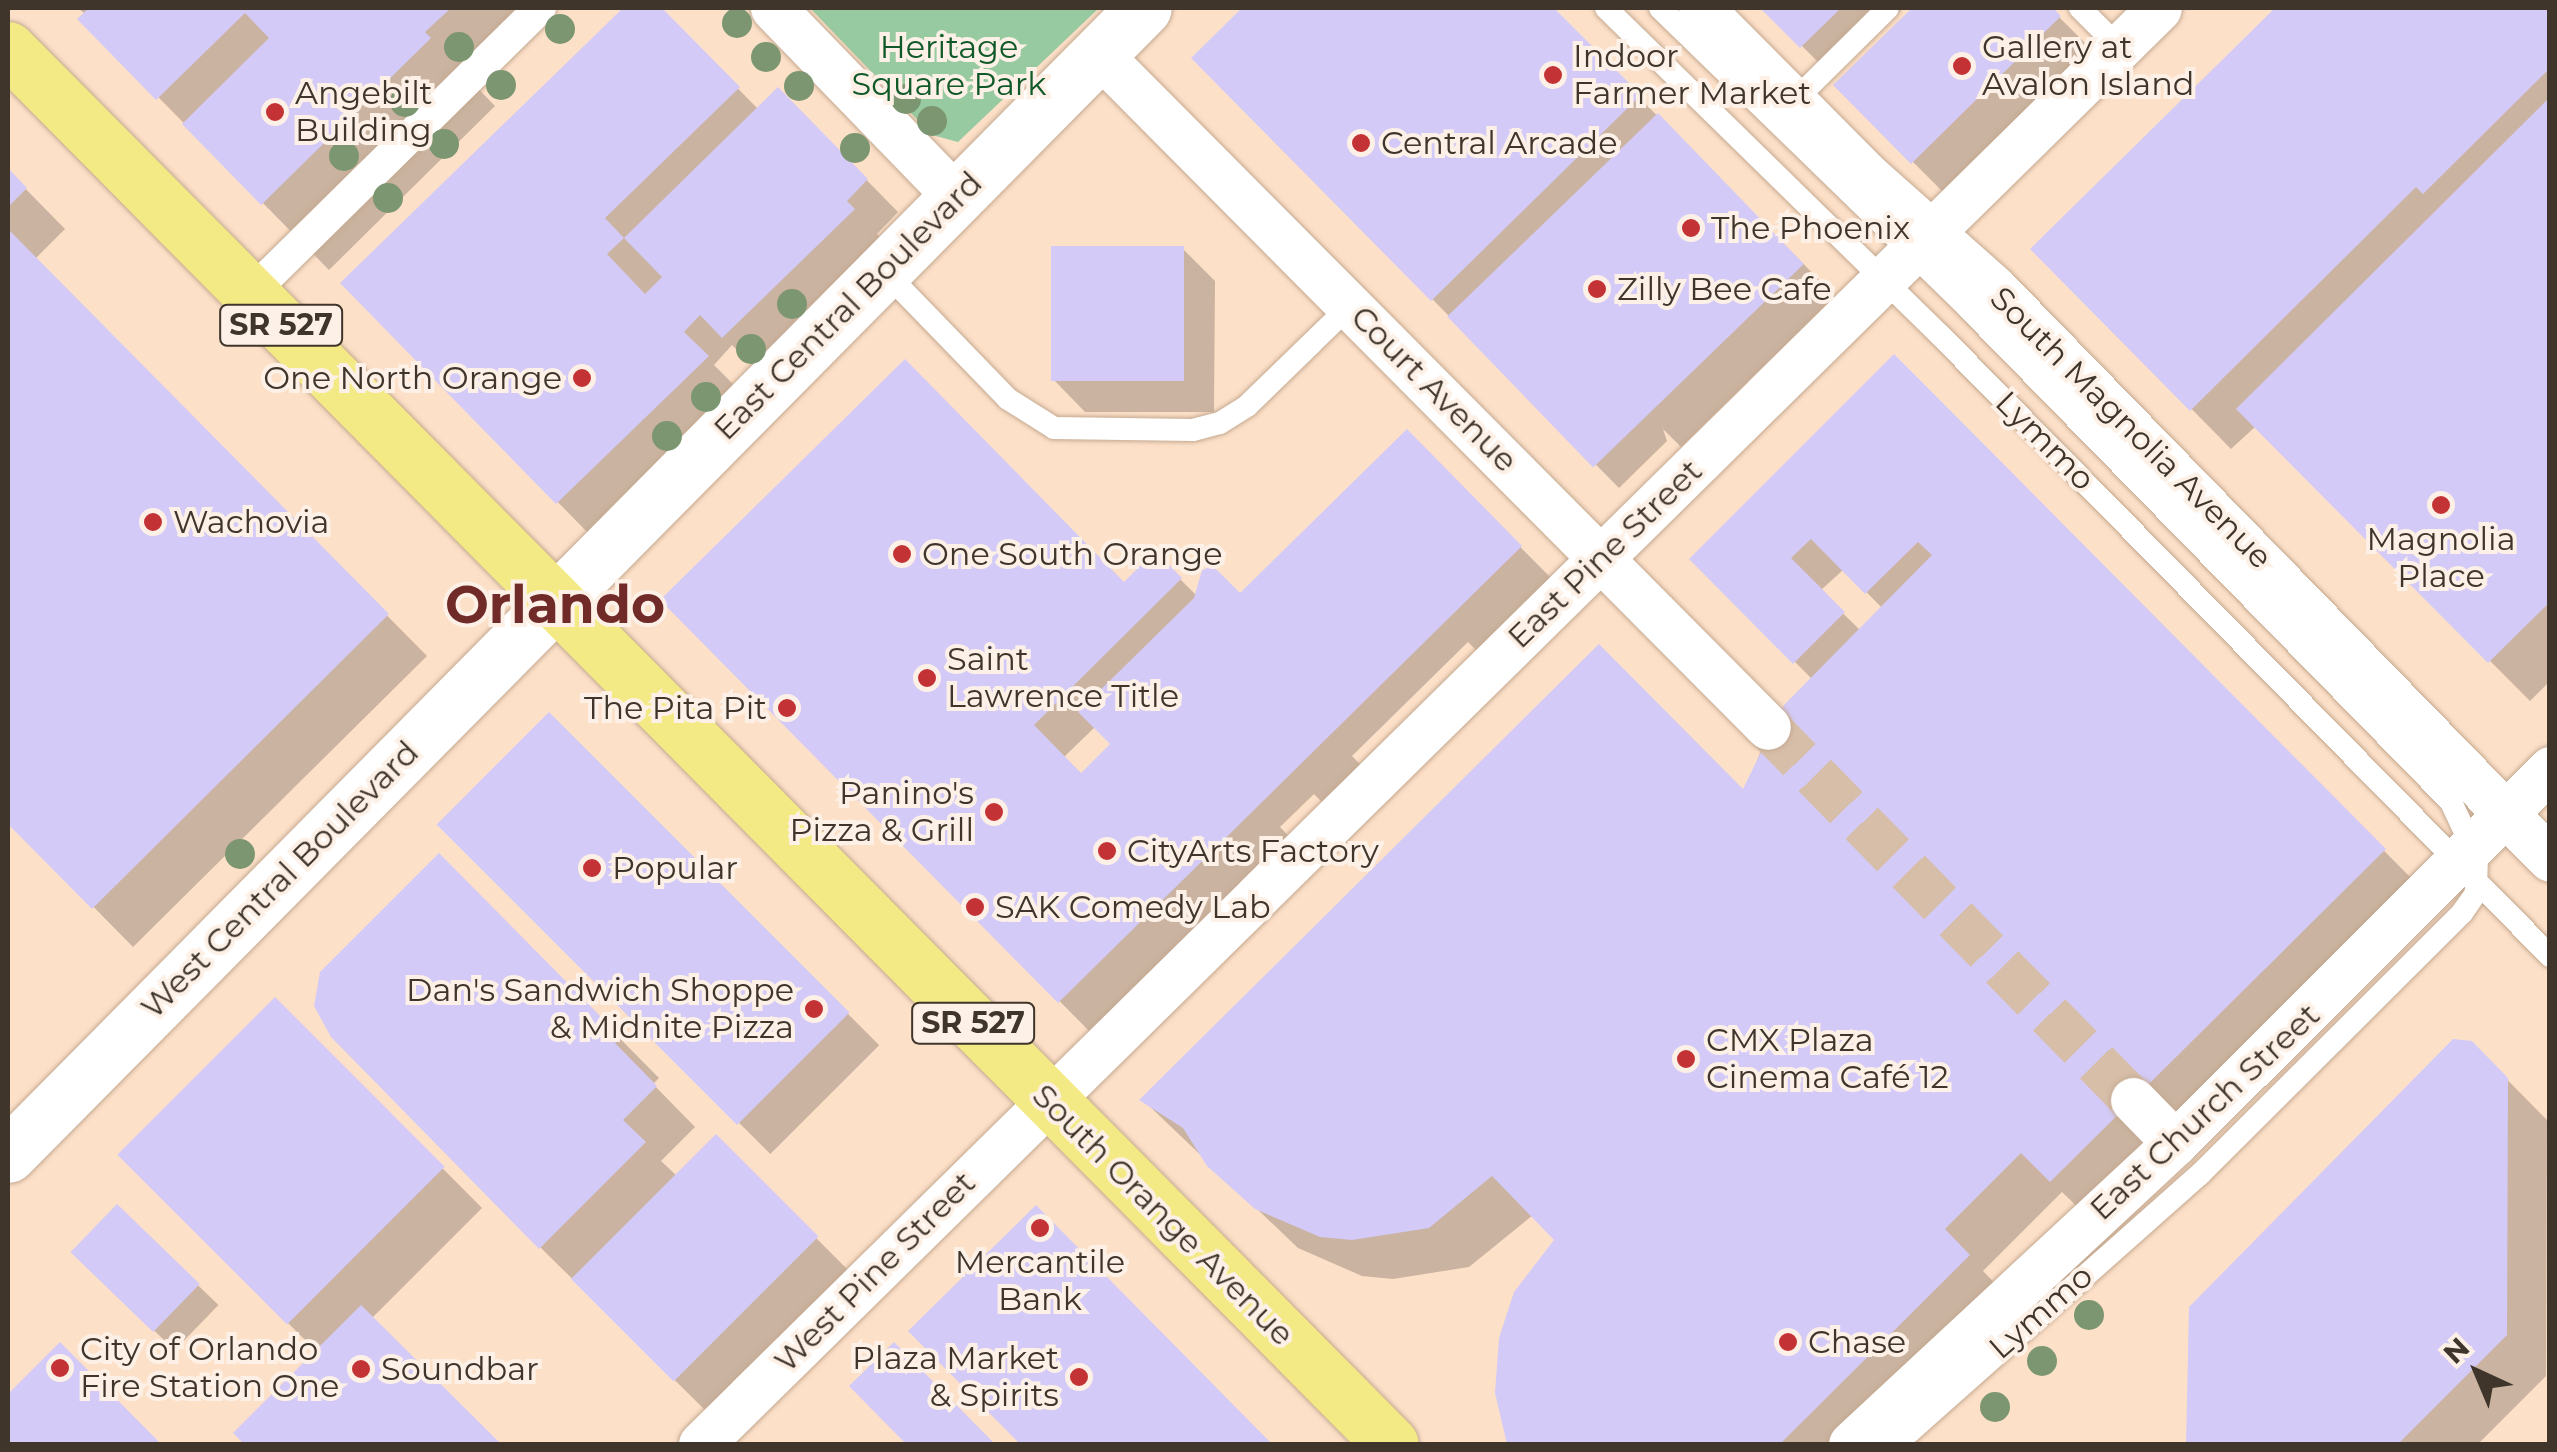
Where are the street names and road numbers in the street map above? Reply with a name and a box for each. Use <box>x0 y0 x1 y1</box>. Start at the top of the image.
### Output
street label: East Central Boulevard <box>706 164 990 448</box>
street label: South Magnolia Avenue <box>1982 279 2280 577</box>
street label: Court Avenue <box>1343 298 1525 480</box>
road number: SR 527 <box>218 300 344 350</box>
street label: Lymmo <box>1988 384 2102 498</box>
street label: East Pine Street <box>1500 452 1710 656</box>
street label: West Central Boulevard <box>133 733 427 1027</box>
street label: East Church Street <box>2082 996 2328 1228</box>
road number: SR 527 <box>910 998 1036 1048</box>
street label: South Orange Avenue <box>1024 1076 1302 1354</box>
street label: West Pine Street <box>767 1164 983 1380</box>
street label: Lymmo <box>1982 1257 2100 1367</box>

